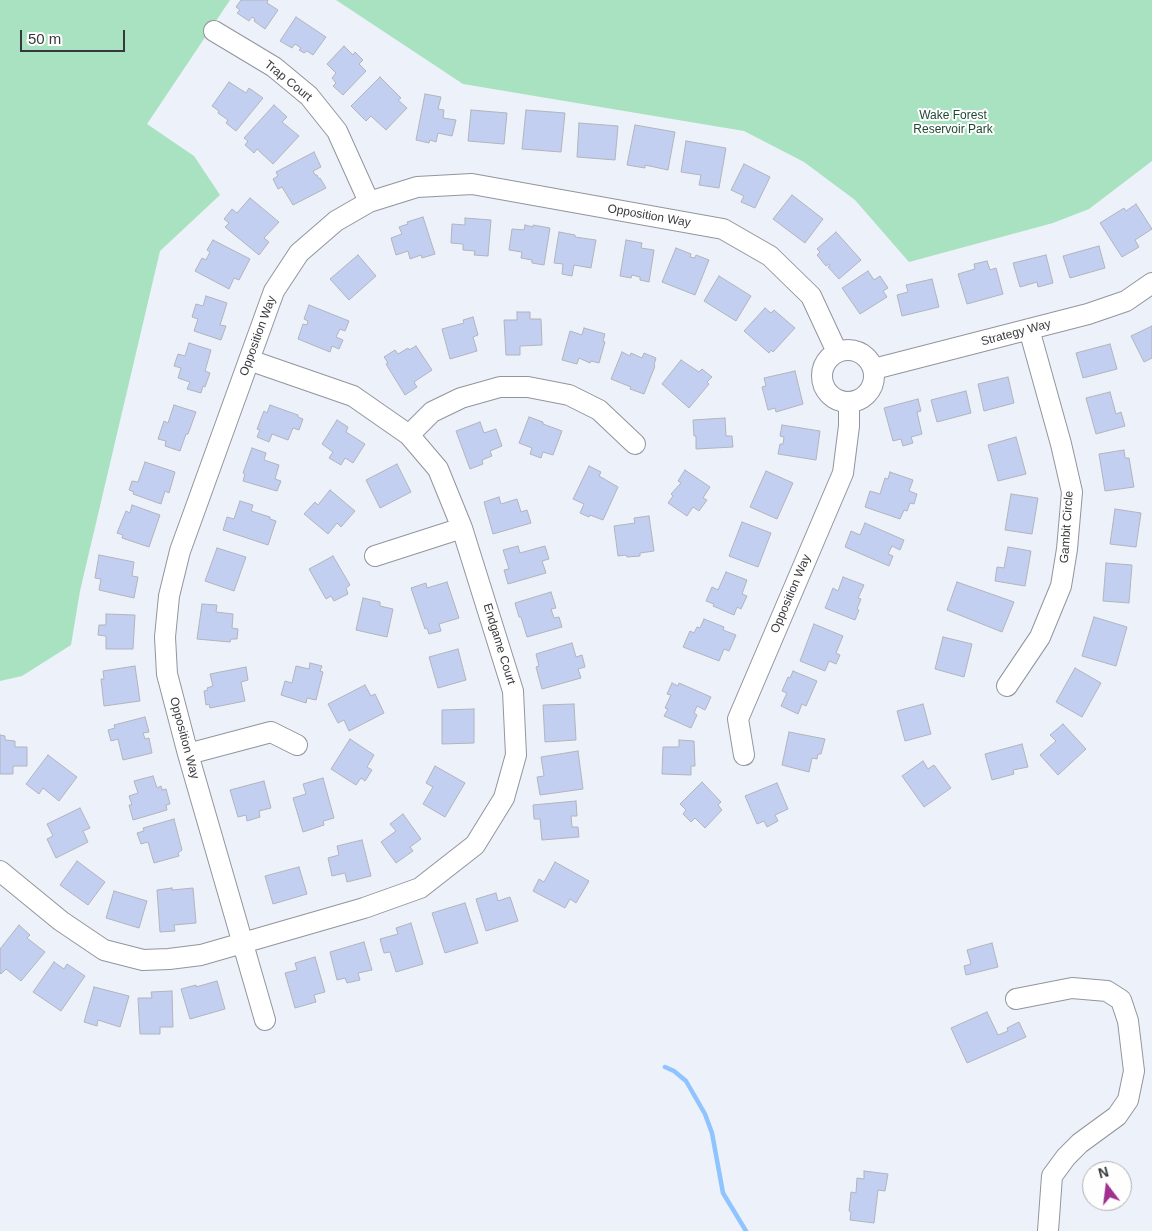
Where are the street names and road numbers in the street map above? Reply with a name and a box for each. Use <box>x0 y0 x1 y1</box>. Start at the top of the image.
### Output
street label: Trap Court <box>261 57 315 105</box>
street label: Opposition Way <box>606 202 692 230</box>
street label: Opposition Way <box>237 294 279 378</box>
street label: Strategy Way <box>980 317 1052 349</box>
street label: Gambit Circle <box>1057 490 1077 564</box>
street label: Opposition Way <box>768 552 814 636</box>
street label: Endgame Court <box>480 602 518 686</box>
street label: Opposition Way <box>166 695 202 781</box>

